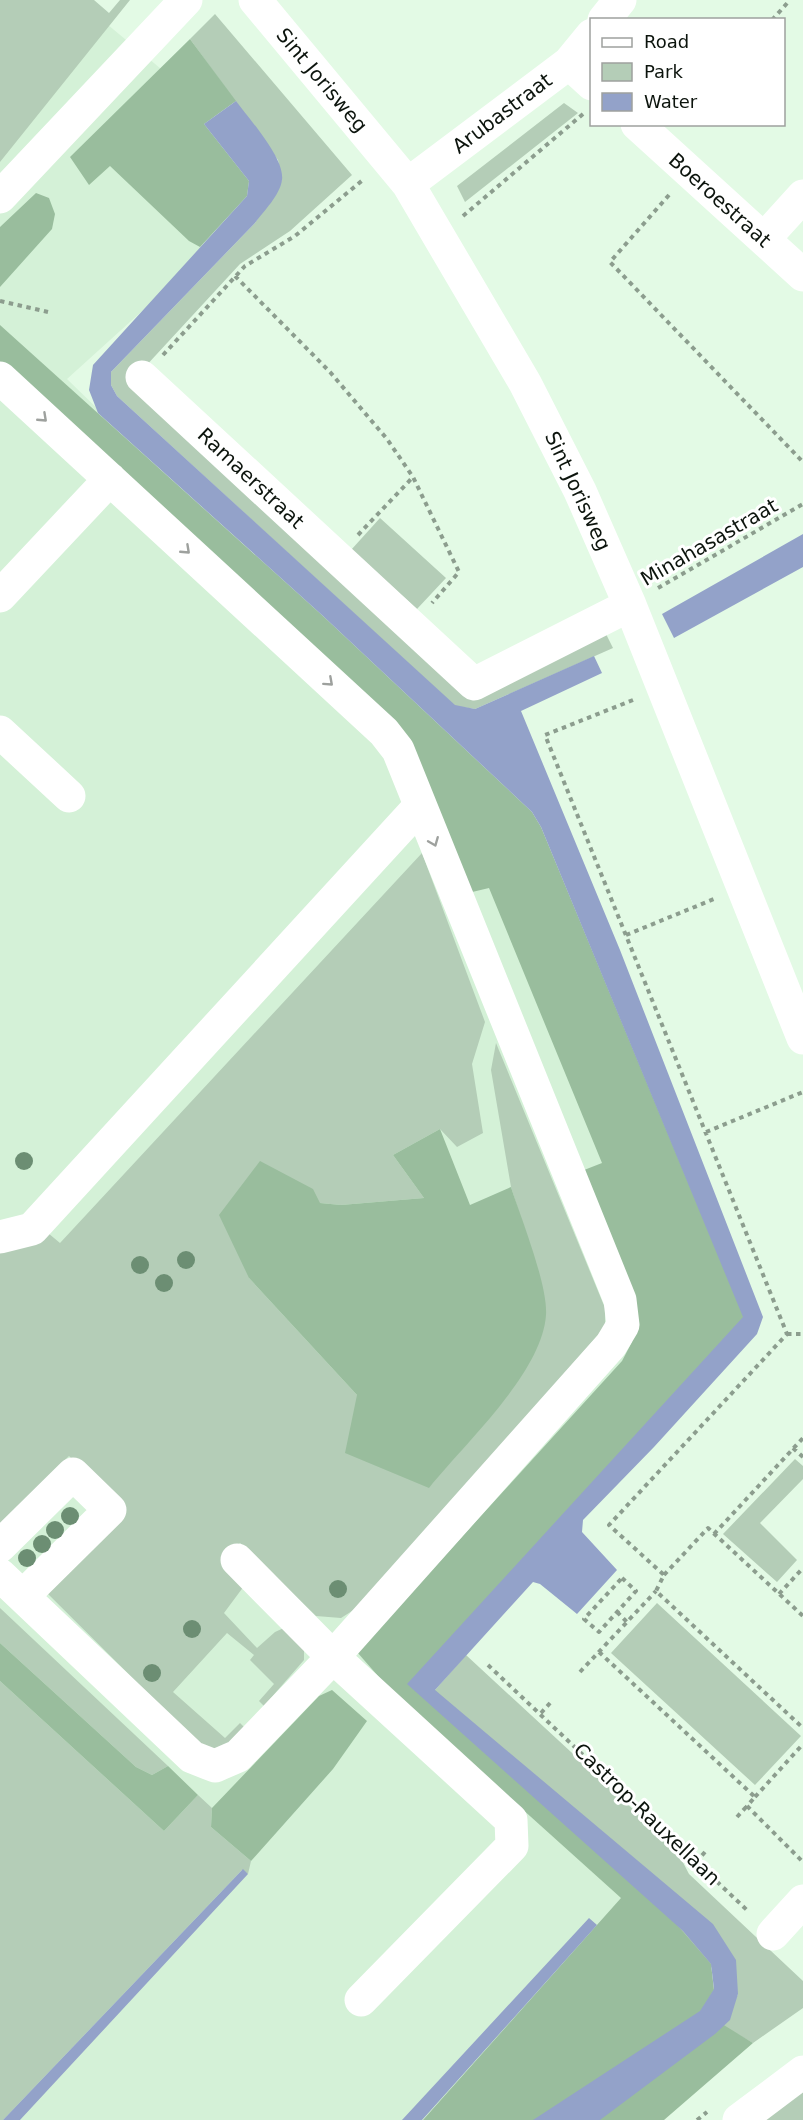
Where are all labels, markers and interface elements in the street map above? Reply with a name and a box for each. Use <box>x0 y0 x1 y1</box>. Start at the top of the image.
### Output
legend <box>590 18 785 126</box>
street label: Sint Jorisweg <box>271 23 373 137</box>
text: Road <box>644 31 689 52</box>
text: Park <box>644 61 683 82</box>
street label: Arubastraat <box>448 68 557 158</box>
text: Water <box>644 91 698 112</box>
street label: Boeroestraat <box>664 148 776 252</box>
one-way arrow <box>36 410 47 421</box>
street label: Ramaerstraat <box>193 423 309 534</box>
street label: Sint Jorisweg <box>540 428 616 554</box>
street label: Minahasastraat <box>636 493 782 591</box>
one-way arrow <box>178 543 189 554</box>
one-way arrow <box>323 675 333 686</box>
one-way arrow <box>427 835 439 846</box>
street label: Castrop-Rauxellaan <box>569 1738 725 1890</box>

